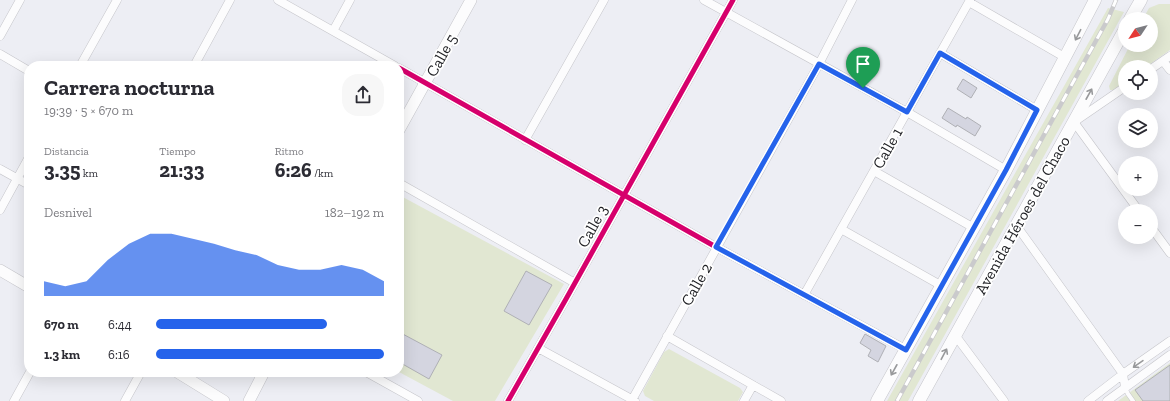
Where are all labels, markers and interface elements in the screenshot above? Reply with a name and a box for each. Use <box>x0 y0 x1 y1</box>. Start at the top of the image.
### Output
north arrow <box>1118 12 1158 52</box>
map controls <box>1118 12 1158 244</box>
one-way arrow <box>1073 29 1081 41</box>
street label: Calle 5 <box>422 31 461 80</box>
pin <box>846 47 880 88</box>
icon: arrive <box>852 53 874 75</box>
button: locate <box>1118 60 1158 100</box>
text: Carrera nocturna <box>44 74 215 101</box>
button: share <box>342 74 384 116</box>
one-way arrow <box>1086 88 1094 100</box>
text: 19:39 · 5 × 670 m <box>44 103 133 118</box>
button: layers <box>1118 108 1158 148</box>
street label: Calle 1 <box>868 124 906 172</box>
street label: Avenida Héroes del Chaco <box>971 133 1074 298</box>
text: Distancia <box>44 145 89 158</box>
text: Tiempo <box>159 145 196 158</box>
text: Ritmo <box>275 145 304 158</box>
button: + <box>1118 156 1158 196</box>
text: 3.35 <box>44 158 80 182</box>
text: 21:33 <box>159 158 204 182</box>
text: 6:26 <box>275 158 312 182</box>
text: km <box>80 167 98 180</box>
text: /km <box>312 167 333 180</box>
street label: Calle 3 <box>573 202 612 251</box>
button: − <box>1118 204 1158 244</box>
text: Desnivel <box>44 205 92 220</box>
text: 182–192 m <box>325 205 384 220</box>
street label: Calle 2 <box>677 260 716 309</box>
text: 670 m <box>44 317 79 332</box>
text: 6:44 <box>108 317 132 332</box>
text: 1.3 km <box>44 347 80 362</box>
text: 6:16 <box>108 347 130 362</box>
one-way arrow <box>941 349 949 361</box>
one-way arrow <box>1133 360 1144 368</box>
one-way arrow <box>890 364 898 376</box>

